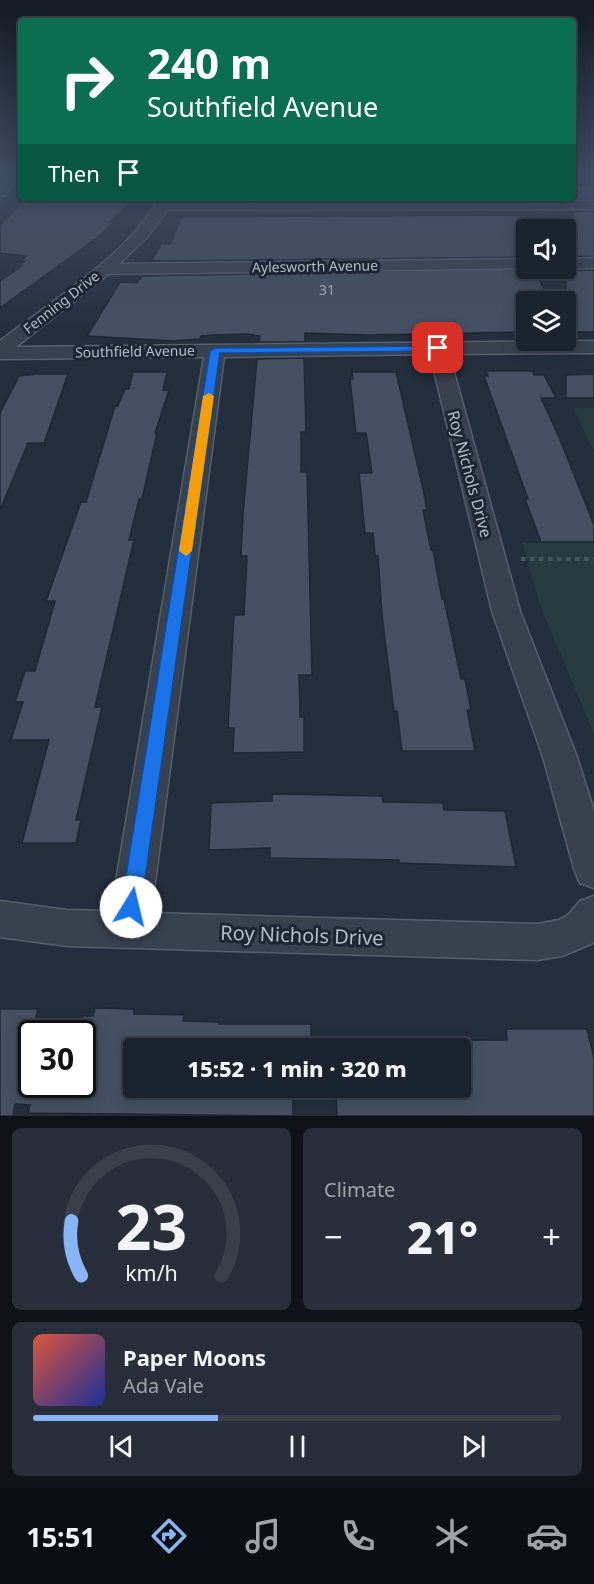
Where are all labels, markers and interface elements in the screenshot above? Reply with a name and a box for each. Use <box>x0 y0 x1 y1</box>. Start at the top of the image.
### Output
text: 240 m <box>147 34 271 91</box>
icon: right <box>48 42 126 120</box>
text: Southfield Avenue <box>147 88 378 125</box>
icon: arrive <box>112 156 145 189</box>
text: Then <box>48 158 100 188</box>
map controls <box>516 219 576 351</box>
button: sound <box>516 219 576 279</box>
street label: Aylesworth Avenue <box>252 255 378 277</box>
street label: Fenning Drive <box>19 266 103 338</box>
house number: 31 <box>319 280 335 299</box>
button: layers <box>516 291 576 351</box>
pin <box>412 322 463 373</box>
icon: arrive <box>421 331 454 364</box>
street label: Southfield Avenue <box>75 340 195 362</box>
street label: Roy Nichols Drive <box>442 408 498 540</box>
position arrow <box>99 875 163 939</box>
street label: Roy Nichols Drive <box>220 919 384 951</box>
speed limit sign: 30 <box>18 1020 96 1098</box>
text: 15:52 · 1 min · 320 m <box>187 1053 407 1083</box>
text: Climate <box>324 1176 395 1203</box>
text: 23 <box>116 1183 187 1268</box>
text: 21° <box>407 1206 478 1267</box>
text: − <box>324 1214 343 1259</box>
text: + <box>542 1214 561 1259</box>
text: km/h <box>125 1258 178 1287</box>
text: Paper Moons <box>123 1342 266 1372</box>
text: Ada Vale <box>123 1372 204 1399</box>
icon: previous <box>105 1430 138 1463</box>
icon: pause <box>281 1430 314 1463</box>
icon: next <box>457 1430 490 1463</box>
icon: directions <box>148 1515 190 1557</box>
icon: music <box>242 1515 284 1557</box>
icon: phone <box>337 1515 379 1557</box>
icon: climate <box>431 1515 473 1557</box>
icon: car <box>526 1515 568 1557</box>
text: 15:51 <box>26 1518 96 1555</box>

